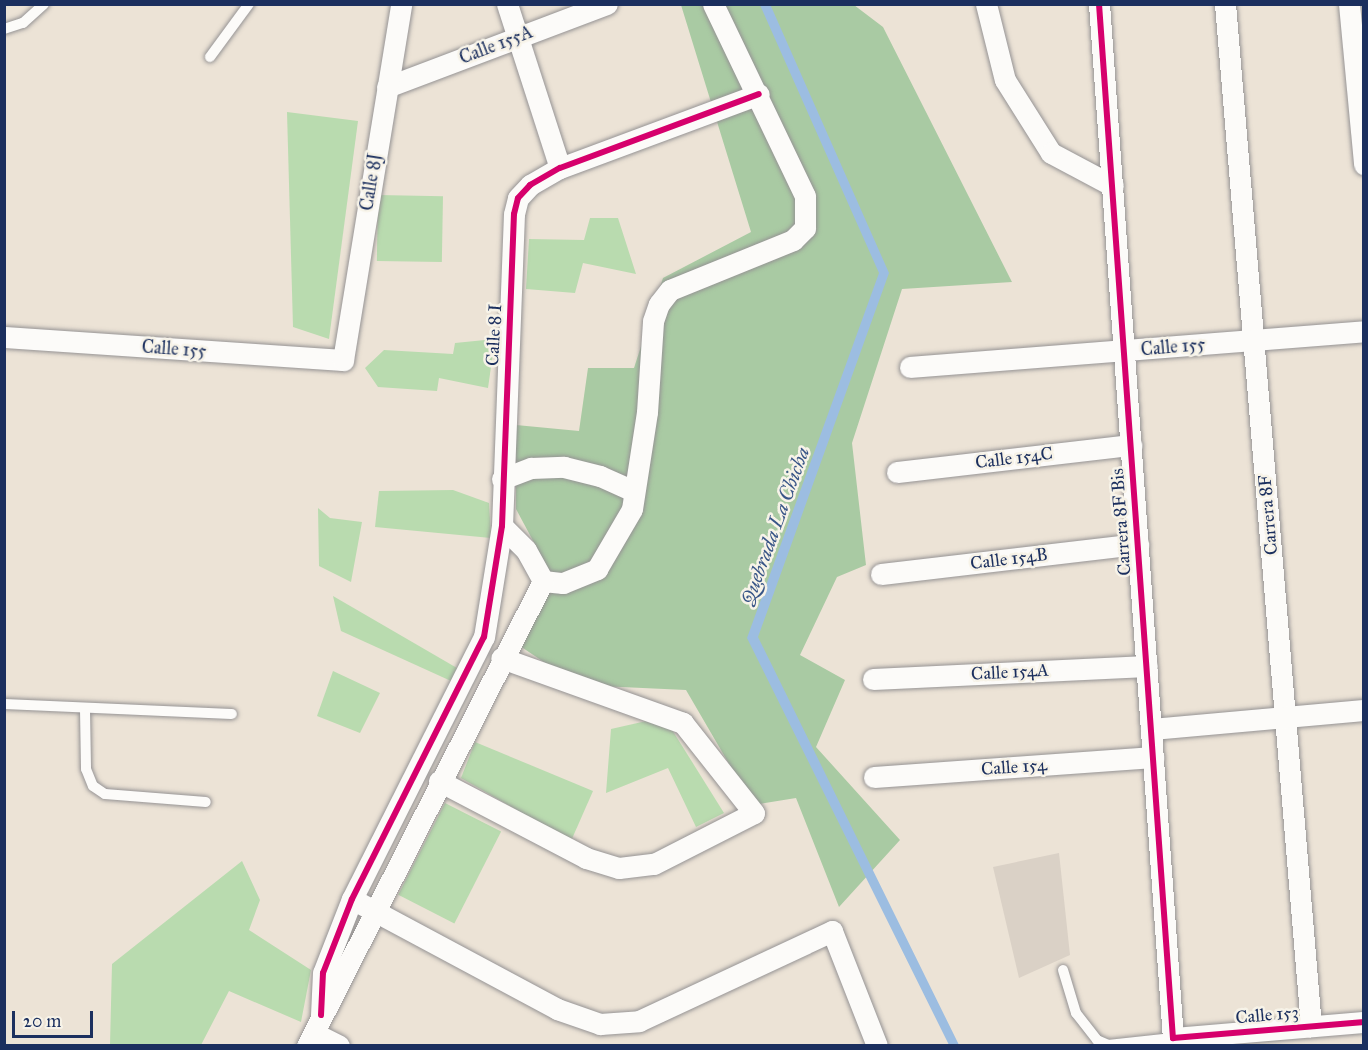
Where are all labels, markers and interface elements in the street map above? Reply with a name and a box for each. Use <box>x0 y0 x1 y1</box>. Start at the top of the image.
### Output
street label: Calle 155A <box>456 21 536 69</box>
street label: Calle 8J <box>356 152 386 212</box>
street label: Calle 8 I <box>482 303 506 367</box>
street label: Calle 155 <box>1140 333 1206 361</box>
street label: Calle 155 <box>141 336 207 362</box>
street label: Calle 154C <box>974 443 1054 473</box>
water label: Quebrada La Chicha <box>735 444 815 608</box>
street label: Carrera 8F Bis <box>1106 468 1136 576</box>
street label: Carrera 8F <box>1254 474 1282 556</box>
street label: Calle 154B <box>969 544 1049 574</box>
street label: Calle 154A <box>971 659 1049 685</box>
street label: Calle 154 <box>980 754 1048 780</box>
scale bar <box>15 999 96 1037</box>
street label: Calle 153 <box>1234 1001 1300 1029</box>
text: 20 m <box>23 1010 61 1032</box>

